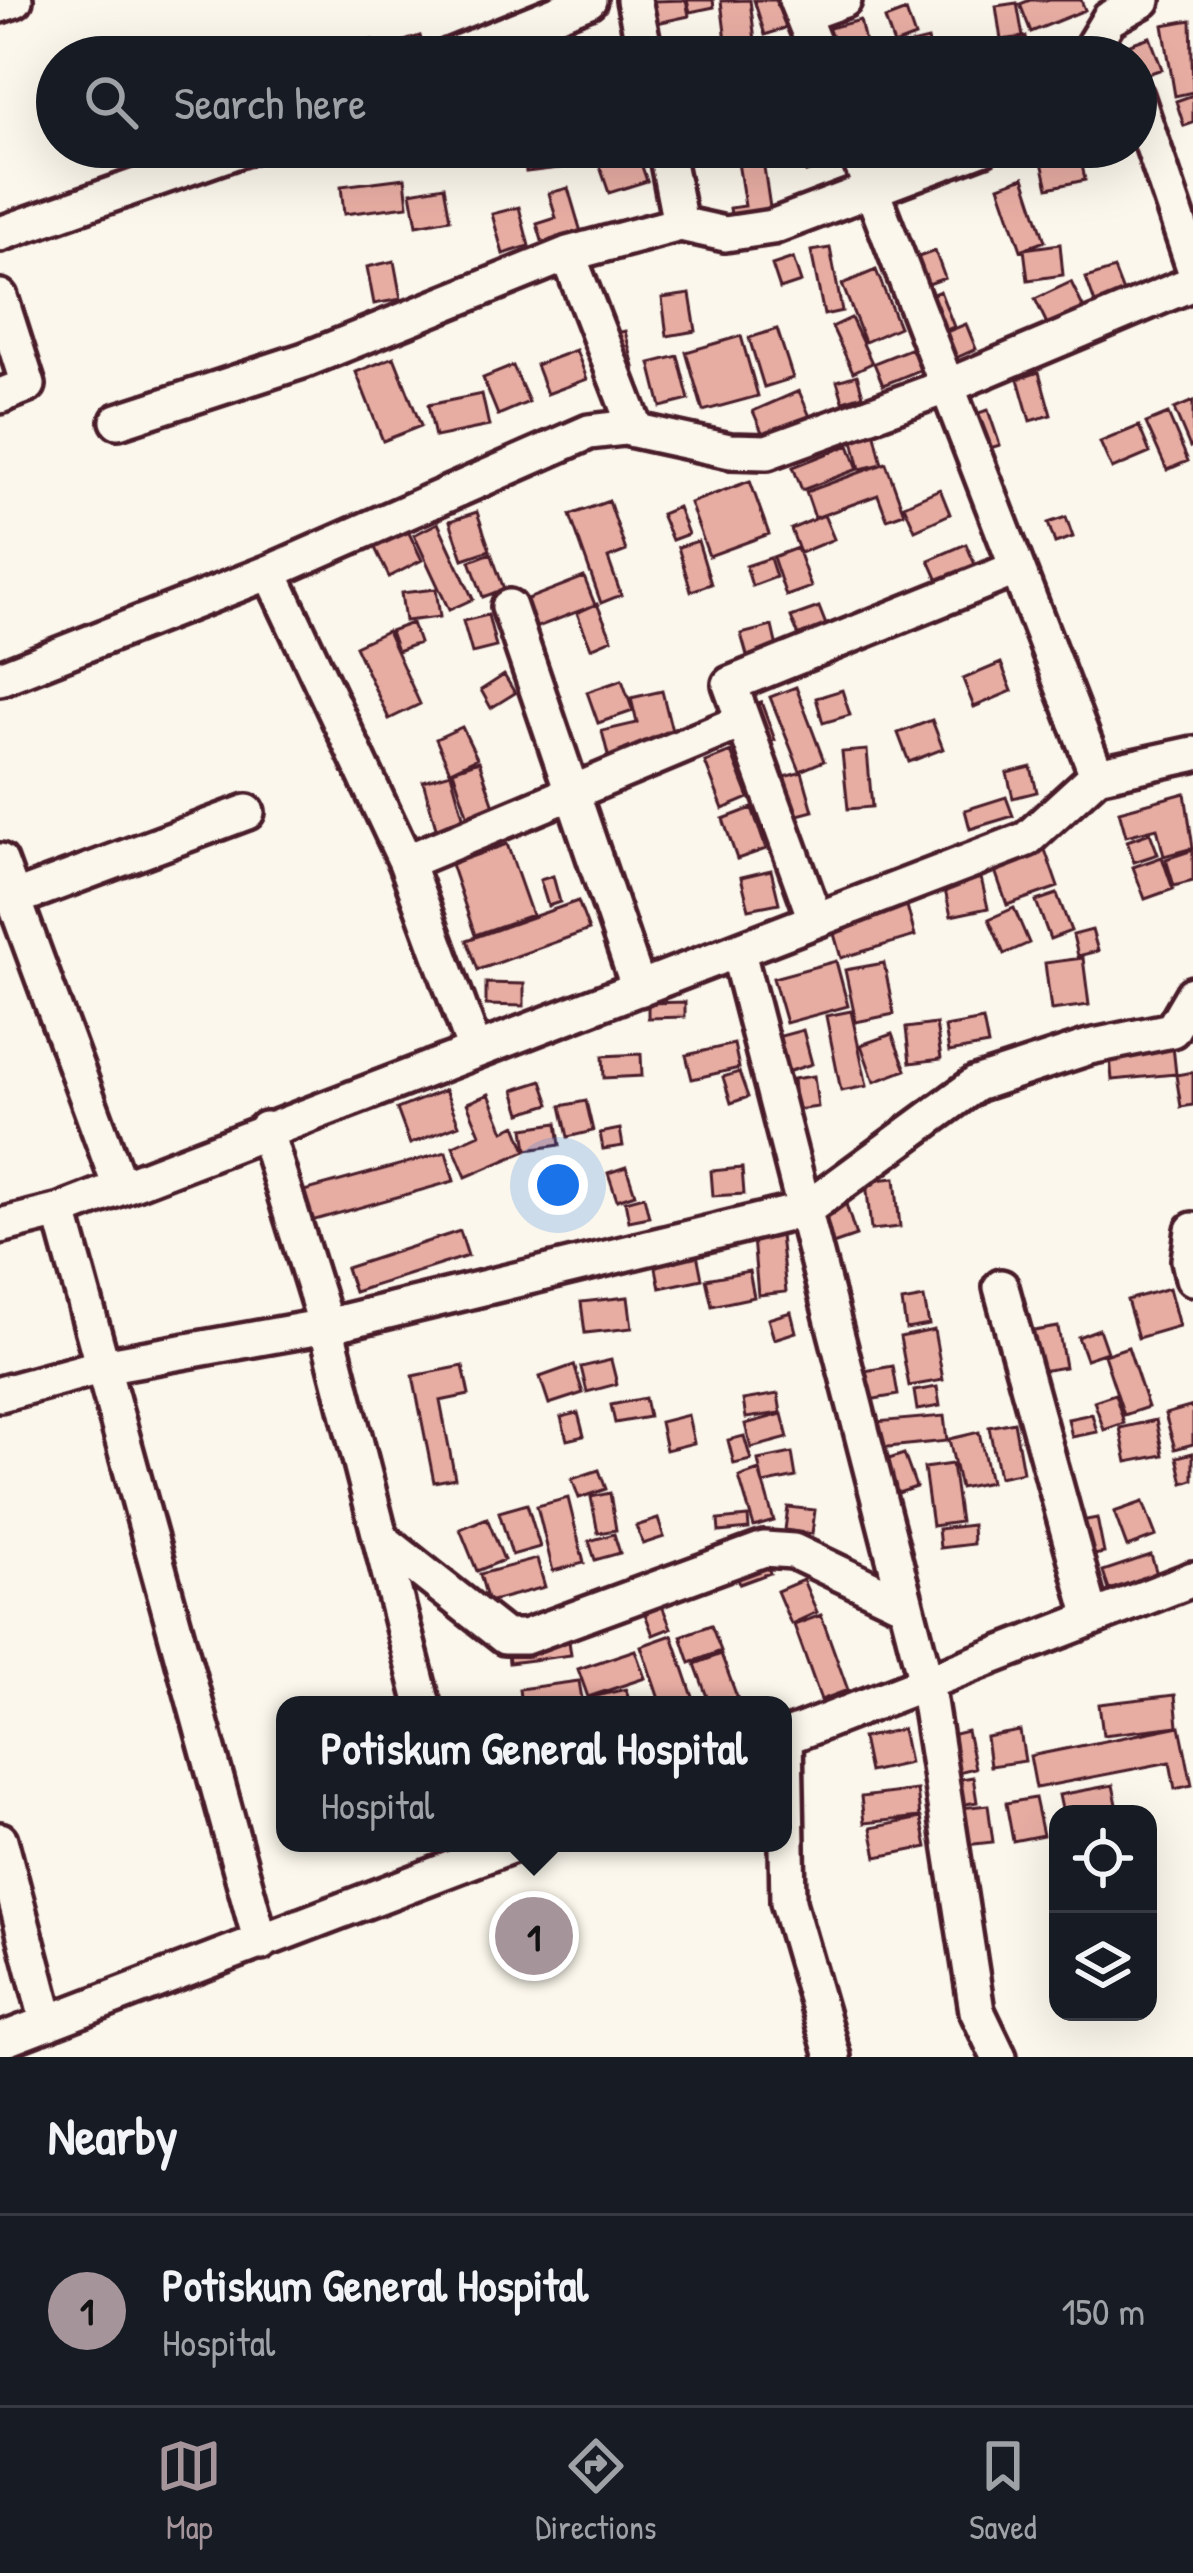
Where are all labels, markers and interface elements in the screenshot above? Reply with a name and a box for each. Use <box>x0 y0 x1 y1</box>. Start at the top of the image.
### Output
search box <box>36 36 1157 168</box>
icon: search <box>78 69 144 135</box>
text: Search here <box>174 72 366 133</box>
your location <box>528 1155 588 1215</box>
popup <box>276 1696 792 1852</box>
text: Potiskum General Hospital <box>321 1717 747 1778</box>
text: Hospital <box>321 1778 434 1831</box>
map controls <box>1049 1805 1157 2021</box>
button: locate <box>1049 1805 1157 1913</box>
pin: 1 <box>495 1891 573 1981</box>
button: layers <box>1049 1913 1157 2021</box>
text: Nearby <box>48 2101 178 2170</box>
text: Potiskum General Hospital <box>162 2254 588 2315</box>
text: 1 <box>80 2284 94 2337</box>
text: 150 m <box>1061 2284 1145 2337</box>
text: Hospital <box>162 2315 276 2368</box>
tab: Map <box>156 2433 222 2549</box>
tab: Directions <box>535 2433 657 2549</box>
tab: Saved <box>969 2433 1037 2549</box>

